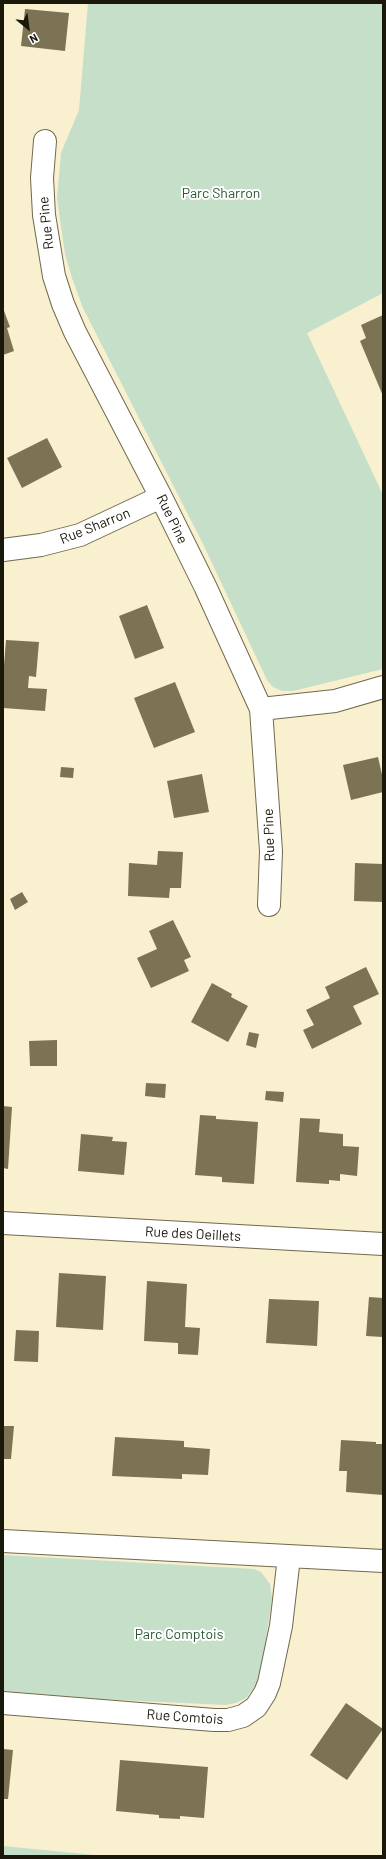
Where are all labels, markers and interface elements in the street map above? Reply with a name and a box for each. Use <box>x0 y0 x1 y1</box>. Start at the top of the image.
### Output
north arrow <box>8 8 48 48</box>
text: N <box>28 31 40 46</box>
park label: Parc Sharron <box>182 185 260 201</box>
street label: Rue Pine <box>35 196 57 250</box>
street label: Rue Pine <box>153 491 191 547</box>
street label: Rue Sharron <box>57 504 133 548</box>
street label: Rue Pine <box>260 808 278 862</box>
street label: Rue des Oeillets <box>145 1223 241 1245</box>
park label: Parc Comptois <box>135 1626 223 1642</box>
street label: Rue Comtois <box>146 1706 224 1728</box>

